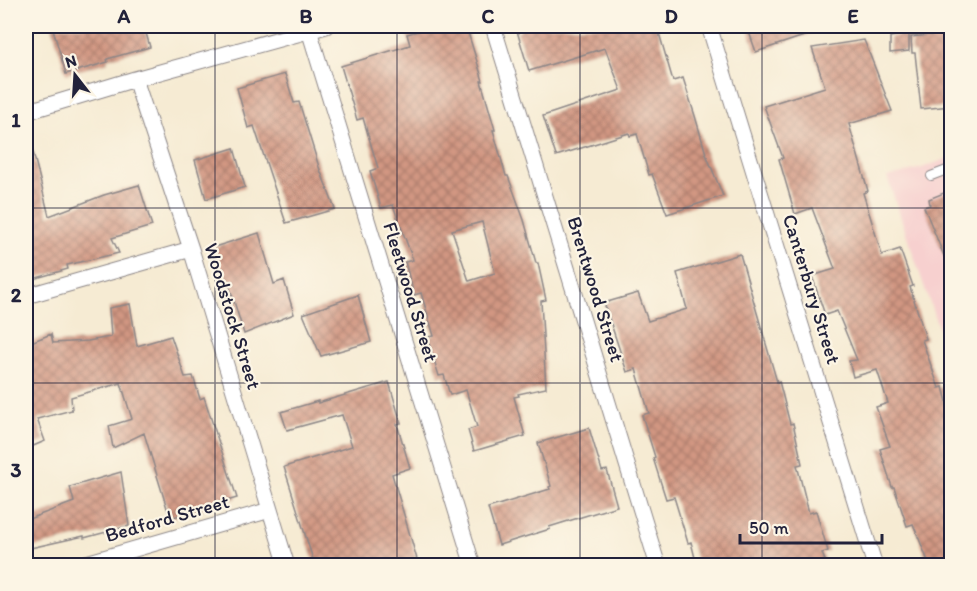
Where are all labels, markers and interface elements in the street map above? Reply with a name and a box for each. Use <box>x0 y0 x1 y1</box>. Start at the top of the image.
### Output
text: A <box>117 4 131 28</box>
text: B <box>300 4 313 28</box>
text: C <box>482 4 495 28</box>
text: D <box>664 4 678 28</box>
text: E <box>847 4 859 28</box>
north arrow <box>45 45 105 105</box>
text: N <box>63 50 79 72</box>
text: 1 <box>11 108 21 132</box>
street label: Canterbury Street <box>778 211 846 367</box>
street label: Brentwood Street <box>562 213 630 365</box>
street label: Fleetwood Street <box>378 219 444 365</box>
street label: Woodstock Street <box>199 240 267 393</box>
text: 2 <box>11 283 22 307</box>
text: 3 <box>11 458 22 482</box>
street label: Bedford Street <box>102 489 232 547</box>
scale bar <box>740 507 882 545</box>
text: 50 m <box>749 517 789 539</box>

